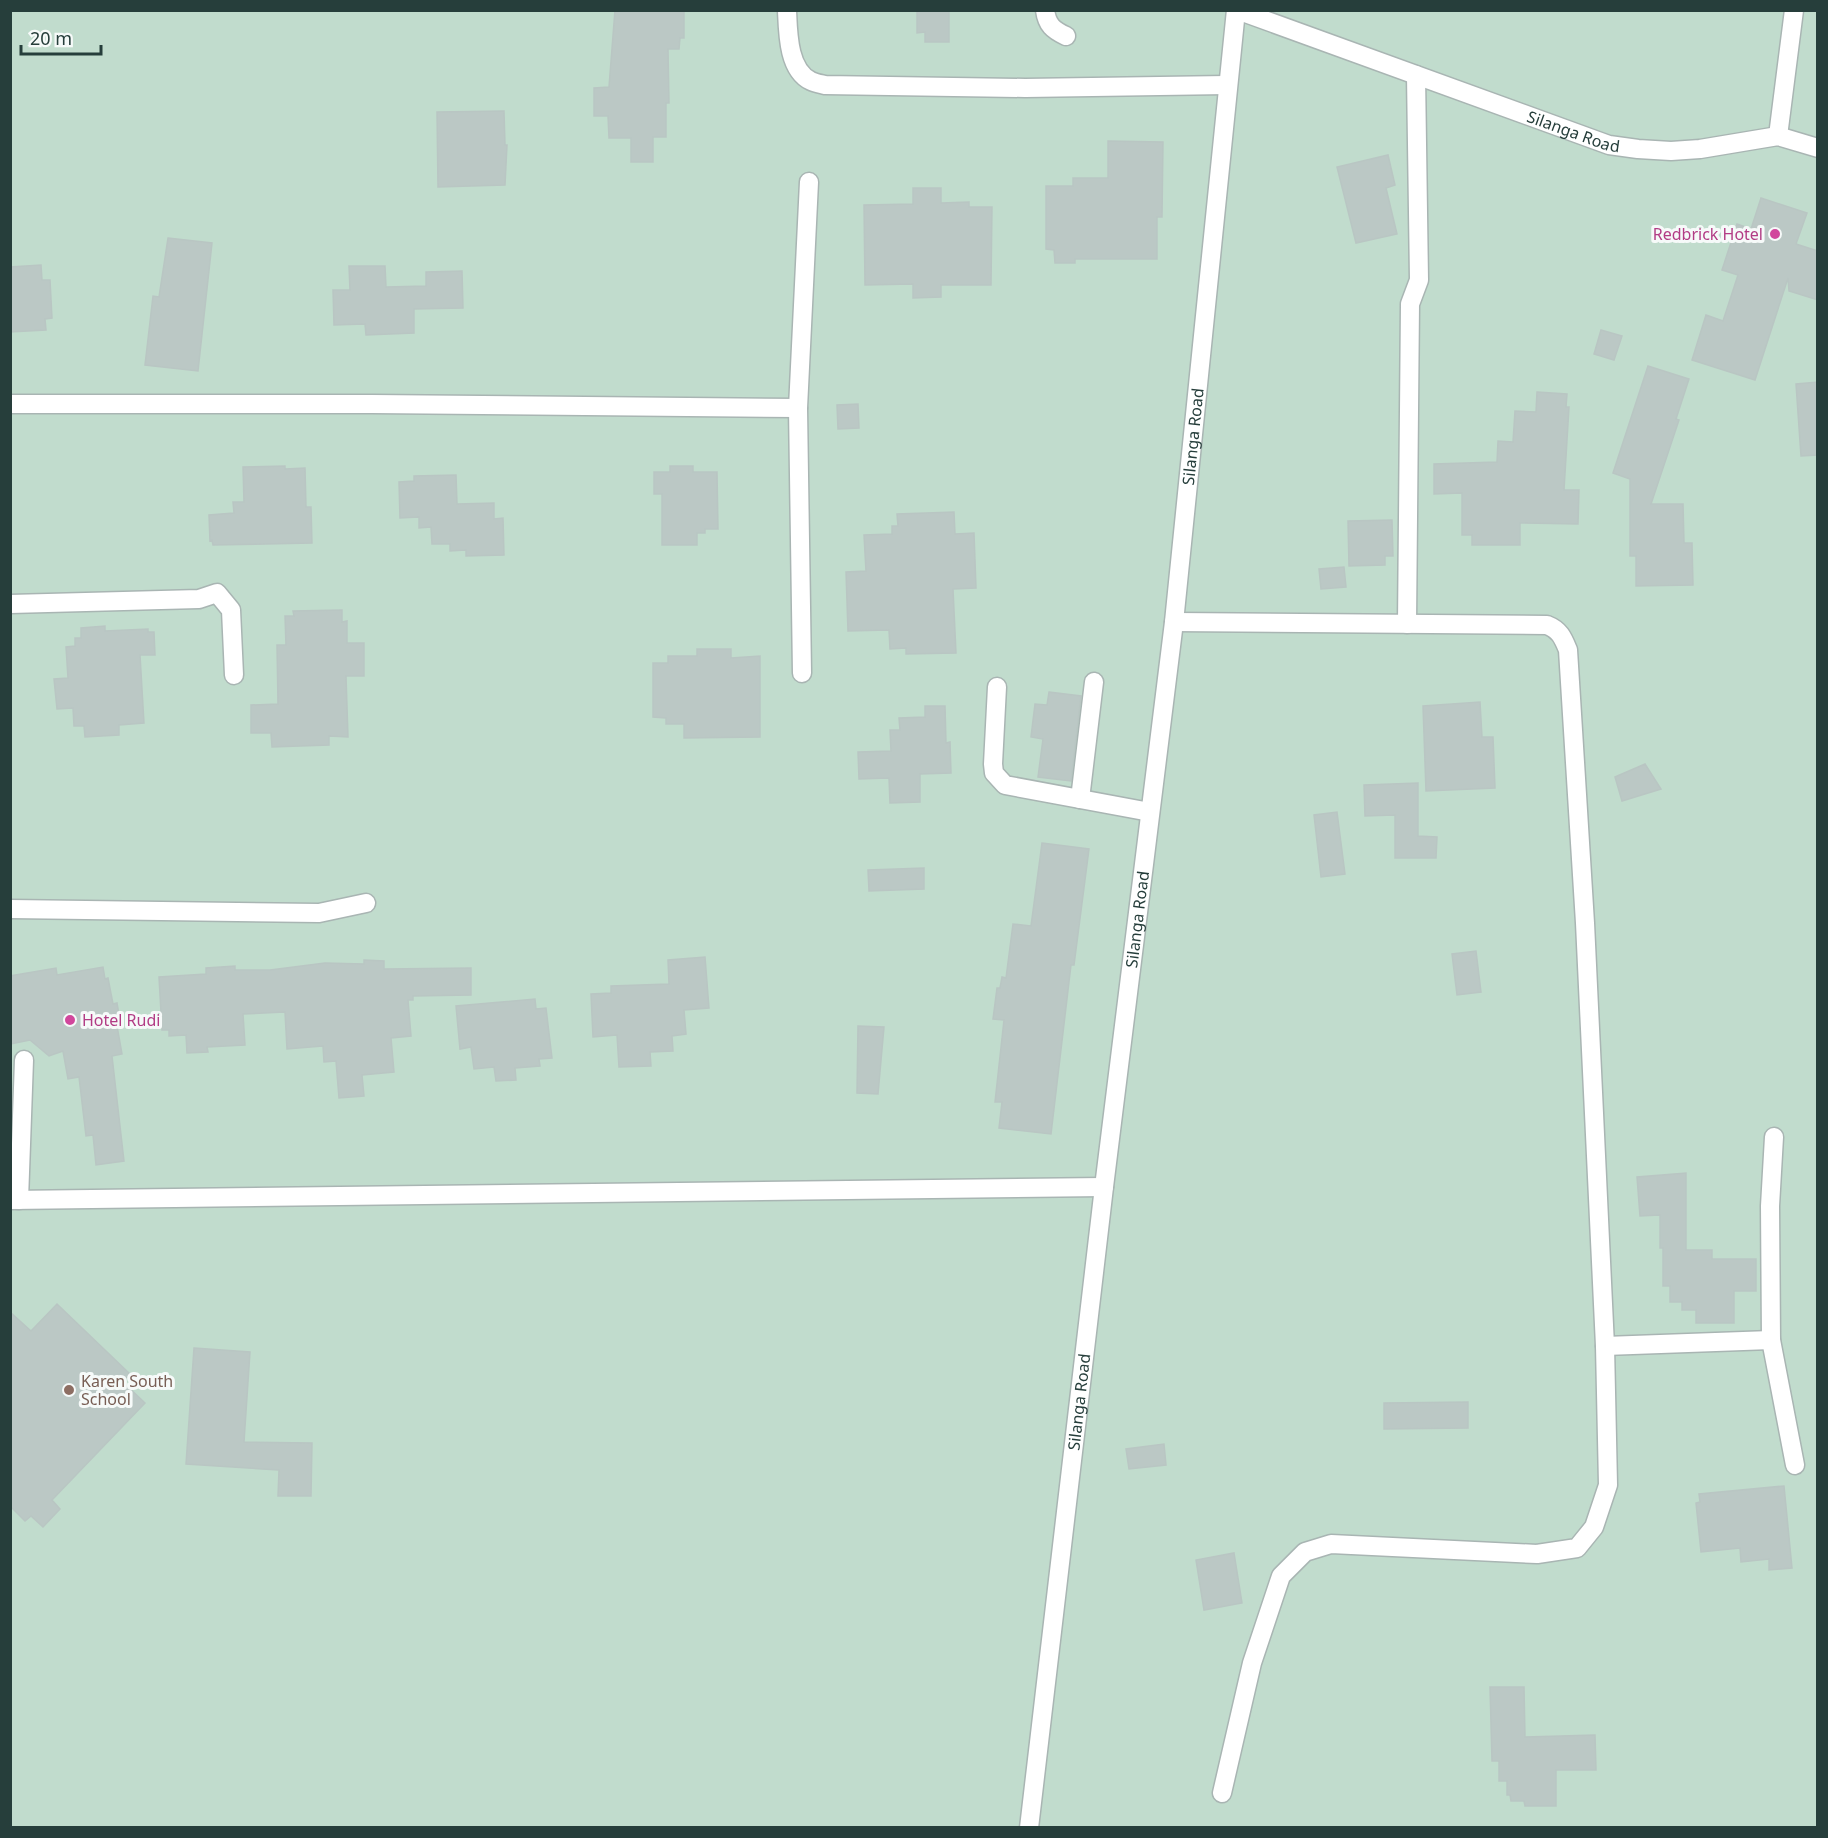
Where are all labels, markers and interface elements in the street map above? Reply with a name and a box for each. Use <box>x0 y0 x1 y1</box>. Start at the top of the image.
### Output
scale bar <box>21 18 100 56</box>
text: 20 m <box>30 26 72 50</box>
street label: Silanga Road <box>1524 105 1621 157</box>
place label: Redbrick Hotel <box>1653 223 1763 245</box>
marker: Redbrick Hotel <box>1768 227 1782 241</box>
street label: Silanga Road <box>1177 387 1209 486</box>
street label: Silanga Road <box>1120 870 1154 969</box>
place label: Hotel Rudi <box>82 1009 160 1031</box>
marker: Hotel Rudi <box>63 1013 77 1027</box>
street label: Silanga Road <box>1062 1352 1095 1452</box>
place label: Karen South School <box>81 1370 173 1410</box>
marker: Karen South School <box>62 1383 76 1397</box>

